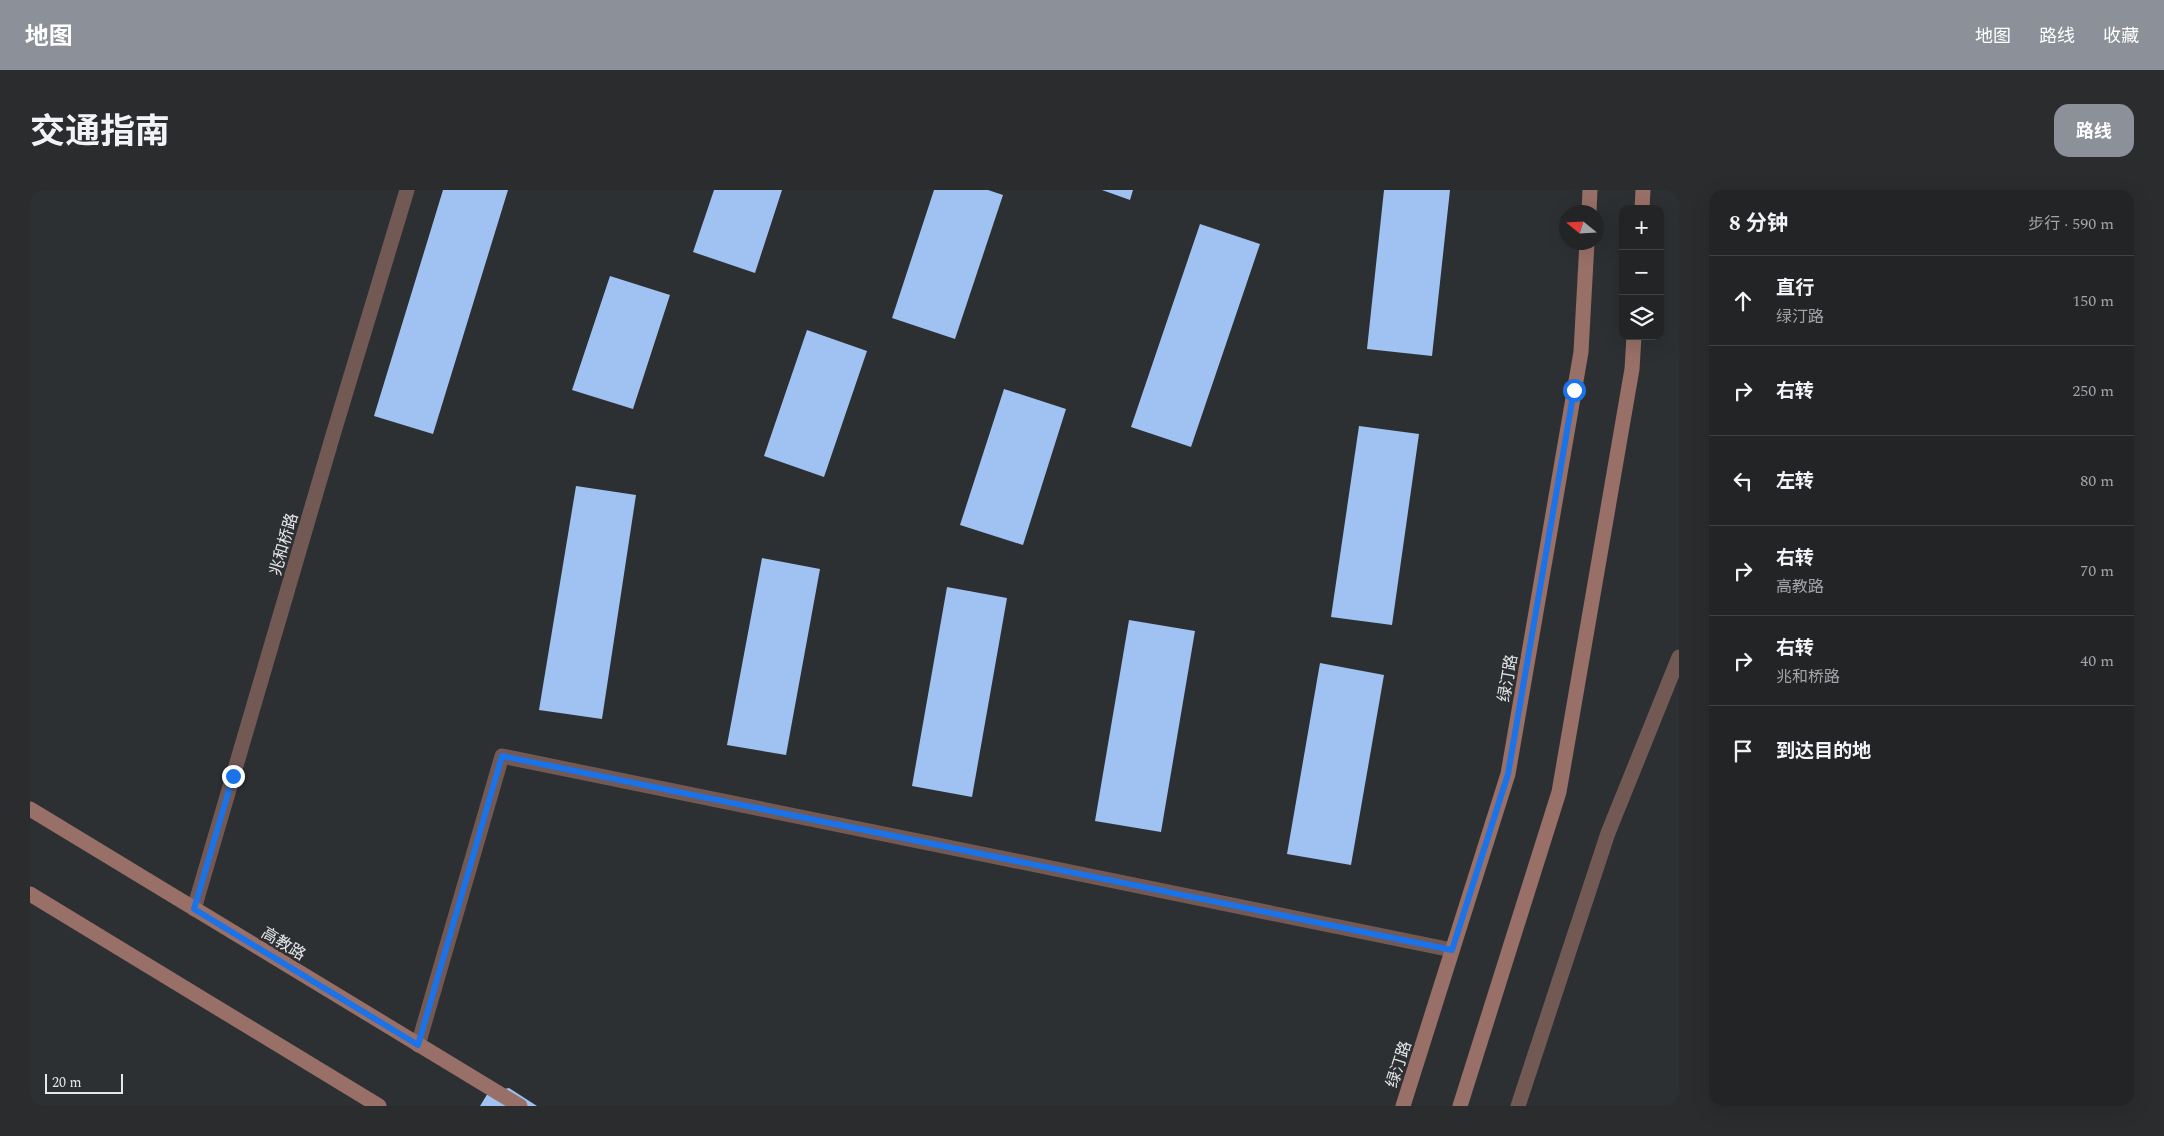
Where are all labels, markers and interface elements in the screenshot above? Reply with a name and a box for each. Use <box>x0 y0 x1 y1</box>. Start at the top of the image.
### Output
text: 地图 <box>25 19 73 55</box>
text: 地图 <box>1975 23 2011 50</box>
text: 路线 <box>2039 23 2075 50</box>
text: 收藏 <box>2103 23 2139 50</box>
button: 路线 <box>2054 104 2134 157</box>
text: 交通指南 <box>30 106 170 159</box>
north arrow <box>1559 205 1604 250</box>
map controls <box>1619 205 1664 340</box>
button: + <box>1619 205 1664 250</box>
text: 8 分钟 <box>1729 208 1788 240</box>
text: 步行 · 590 m <box>2028 212 2114 236</box>
button: − <box>1619 250 1664 295</box>
text: 直行 <box>1776 274 1814 303</box>
icon: ahead <box>1729 287 1757 315</box>
text: 150 m <box>2072 289 2114 313</box>
button: layers <box>1619 295 1664 340</box>
text: 绿汀路 <box>1776 305 1824 329</box>
icon: right <box>1729 377 1757 405</box>
text: 右转 <box>1776 377 1814 406</box>
route start <box>1563 379 1586 402</box>
text: 250 m <box>2072 379 2114 403</box>
icon: left <box>1729 467 1757 495</box>
text: 左转 <box>1776 467 1814 496</box>
text: 80 m <box>2080 469 2114 493</box>
street label: 兆和桥路 <box>264 510 304 578</box>
text: 右转 <box>1776 544 1814 573</box>
icon: right <box>1729 557 1757 585</box>
text: 70 m <box>2080 559 2114 583</box>
text: 高教路 <box>1776 575 1824 599</box>
text: 右转 <box>1776 634 1814 663</box>
icon: right <box>1729 647 1757 675</box>
text: 40 m <box>2080 649 2114 673</box>
street label: 绿汀路 <box>1492 652 1524 704</box>
text: 兆和桥路 <box>1776 665 1840 689</box>
icon: arrive <box>1729 737 1757 765</box>
text: 到达目的地 <box>1776 737 1871 766</box>
route end <box>222 765 245 788</box>
street label: 高教路 <box>257 921 310 967</box>
street label: 绿汀路 <box>1380 1038 1418 1091</box>
scale bar <box>45 1071 122 1094</box>
text: 20 m <box>52 1072 82 1093</box>

